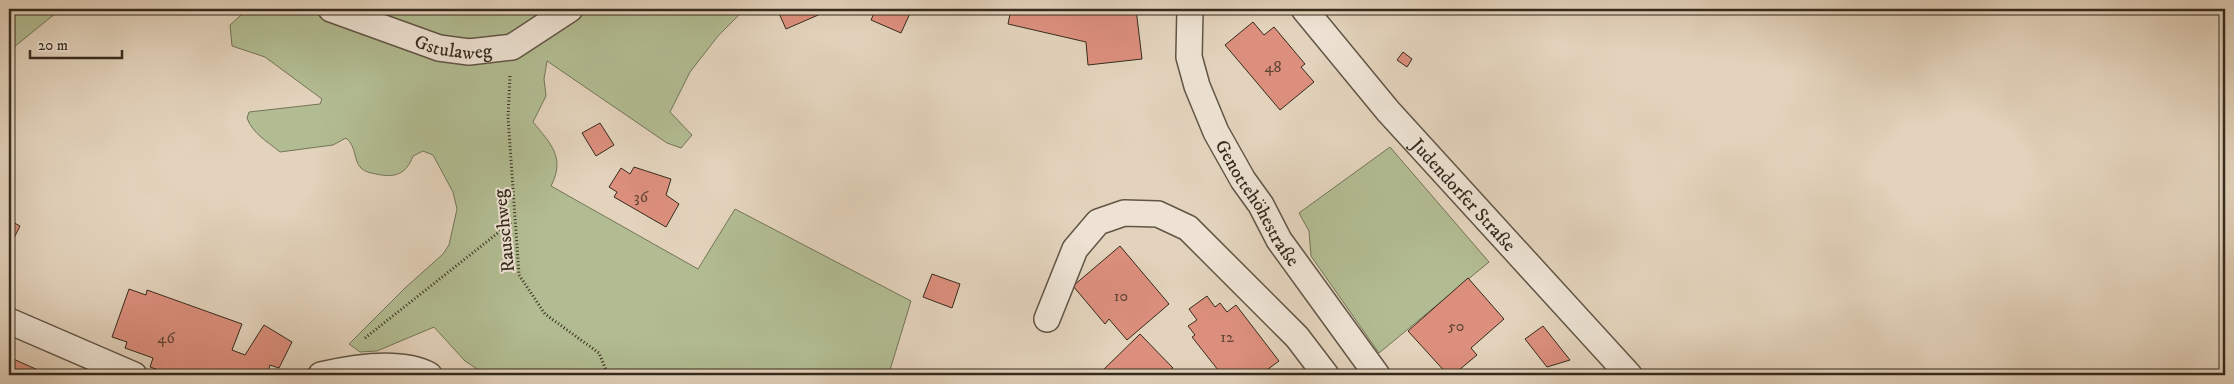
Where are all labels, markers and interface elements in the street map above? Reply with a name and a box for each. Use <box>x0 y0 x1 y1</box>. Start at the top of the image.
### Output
scale bar <box>30 28 122 60</box>
street label: Gstulaweg <box>411 30 494 66</box>
text: 20 m <box>38 36 68 55</box>
house number: 48 <box>1264 57 1282 77</box>
street label: Judendorfer Straße <box>1404 133 1520 257</box>
street label: Genottehöhestraße <box>1210 136 1304 271</box>
street label: Rauschweg <box>489 187 520 274</box>
house number: 36 <box>634 187 649 207</box>
house number: 10 <box>1114 286 1128 306</box>
house number: 50 <box>1448 316 1464 336</box>
house number: 12 <box>1220 327 1234 347</box>
house number: 46 <box>157 328 175 348</box>

